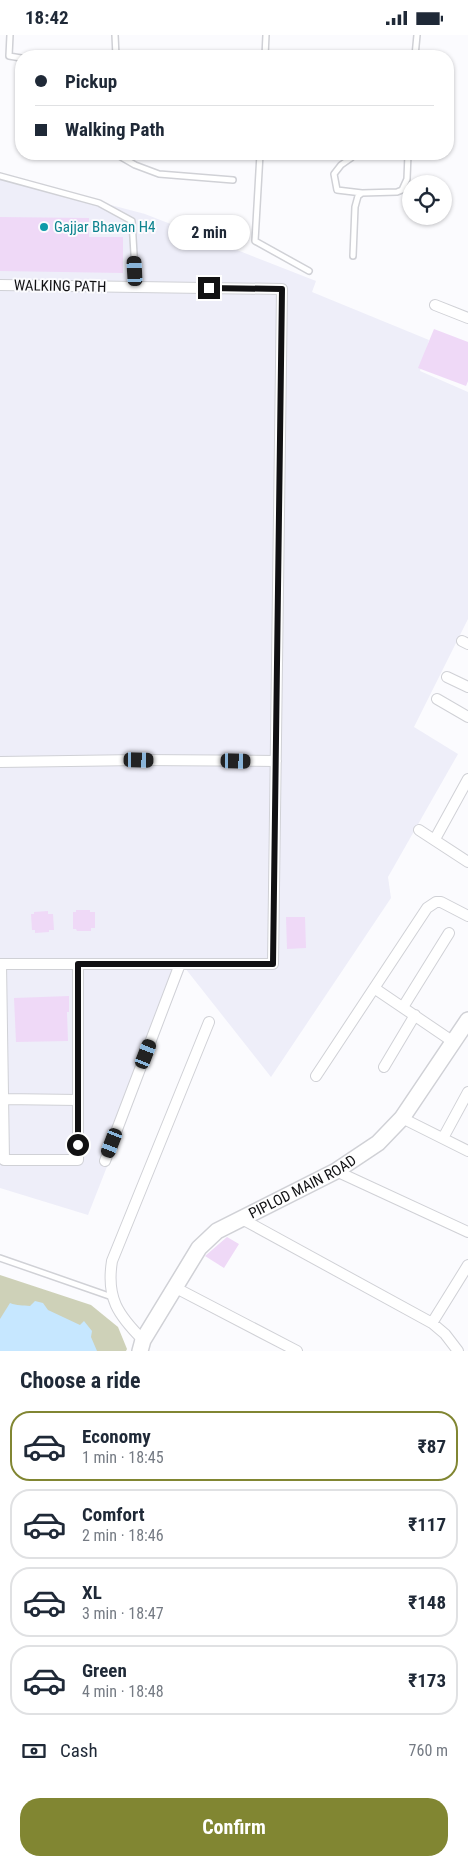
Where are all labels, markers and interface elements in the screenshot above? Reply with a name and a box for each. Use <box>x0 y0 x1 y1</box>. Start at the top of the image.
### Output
text: 18:42 <box>25 6 69 29</box>
text: Pickup <box>65 70 117 93</box>
text: Walking Path <box>65 118 165 141</box>
map controls <box>402 175 452 225</box>
button: locate <box>402 175 452 225</box>
callout: 2 min <box>168 215 250 251</box>
place label: Gajjar Bhavan H4 <box>54 218 155 236</box>
marker: Gajjar Bhavan H4 <box>38 221 50 233</box>
text: 2 min <box>191 223 227 242</box>
car <box>126 256 143 286</box>
street label: WALKING PATH <box>14 276 106 296</box>
route end <box>198 277 220 299</box>
car <box>123 752 154 768</box>
car <box>220 753 251 769</box>
car <box>133 1037 158 1071</box>
car <box>99 1126 124 1160</box>
route start <box>67 1134 89 1156</box>
street label: PIPLOD MAIN ROAD <box>246 1151 360 1223</box>
text: Choose a ride <box>20 1368 141 1393</box>
icon: car <box>22 1424 67 1469</box>
text: Economy <box>82 1425 151 1448</box>
text: ₹87 <box>418 1435 446 1458</box>
text: 1 min · 18:45 <box>82 1448 164 1467</box>
icon: car <box>22 1502 67 1547</box>
text: Comfort <box>82 1503 145 1526</box>
text: ₹117 <box>408 1513 446 1536</box>
text: 2 min · 18:46 <box>82 1526 164 1545</box>
icon: car <box>22 1580 67 1625</box>
text: XL <box>82 1581 102 1604</box>
text: ₹148 <box>408 1591 446 1614</box>
text: 3 min · 18:47 <box>82 1604 164 1623</box>
icon: car <box>22 1658 67 1703</box>
text: Green <box>82 1659 127 1682</box>
text: ₹173 <box>408 1669 446 1692</box>
text: 4 min · 18:48 <box>82 1682 164 1701</box>
icon: cash <box>20 1737 48 1765</box>
text: Cash <box>60 1739 98 1762</box>
text: 760 m <box>409 1741 448 1760</box>
button: Confirm <box>20 1798 448 1856</box>

